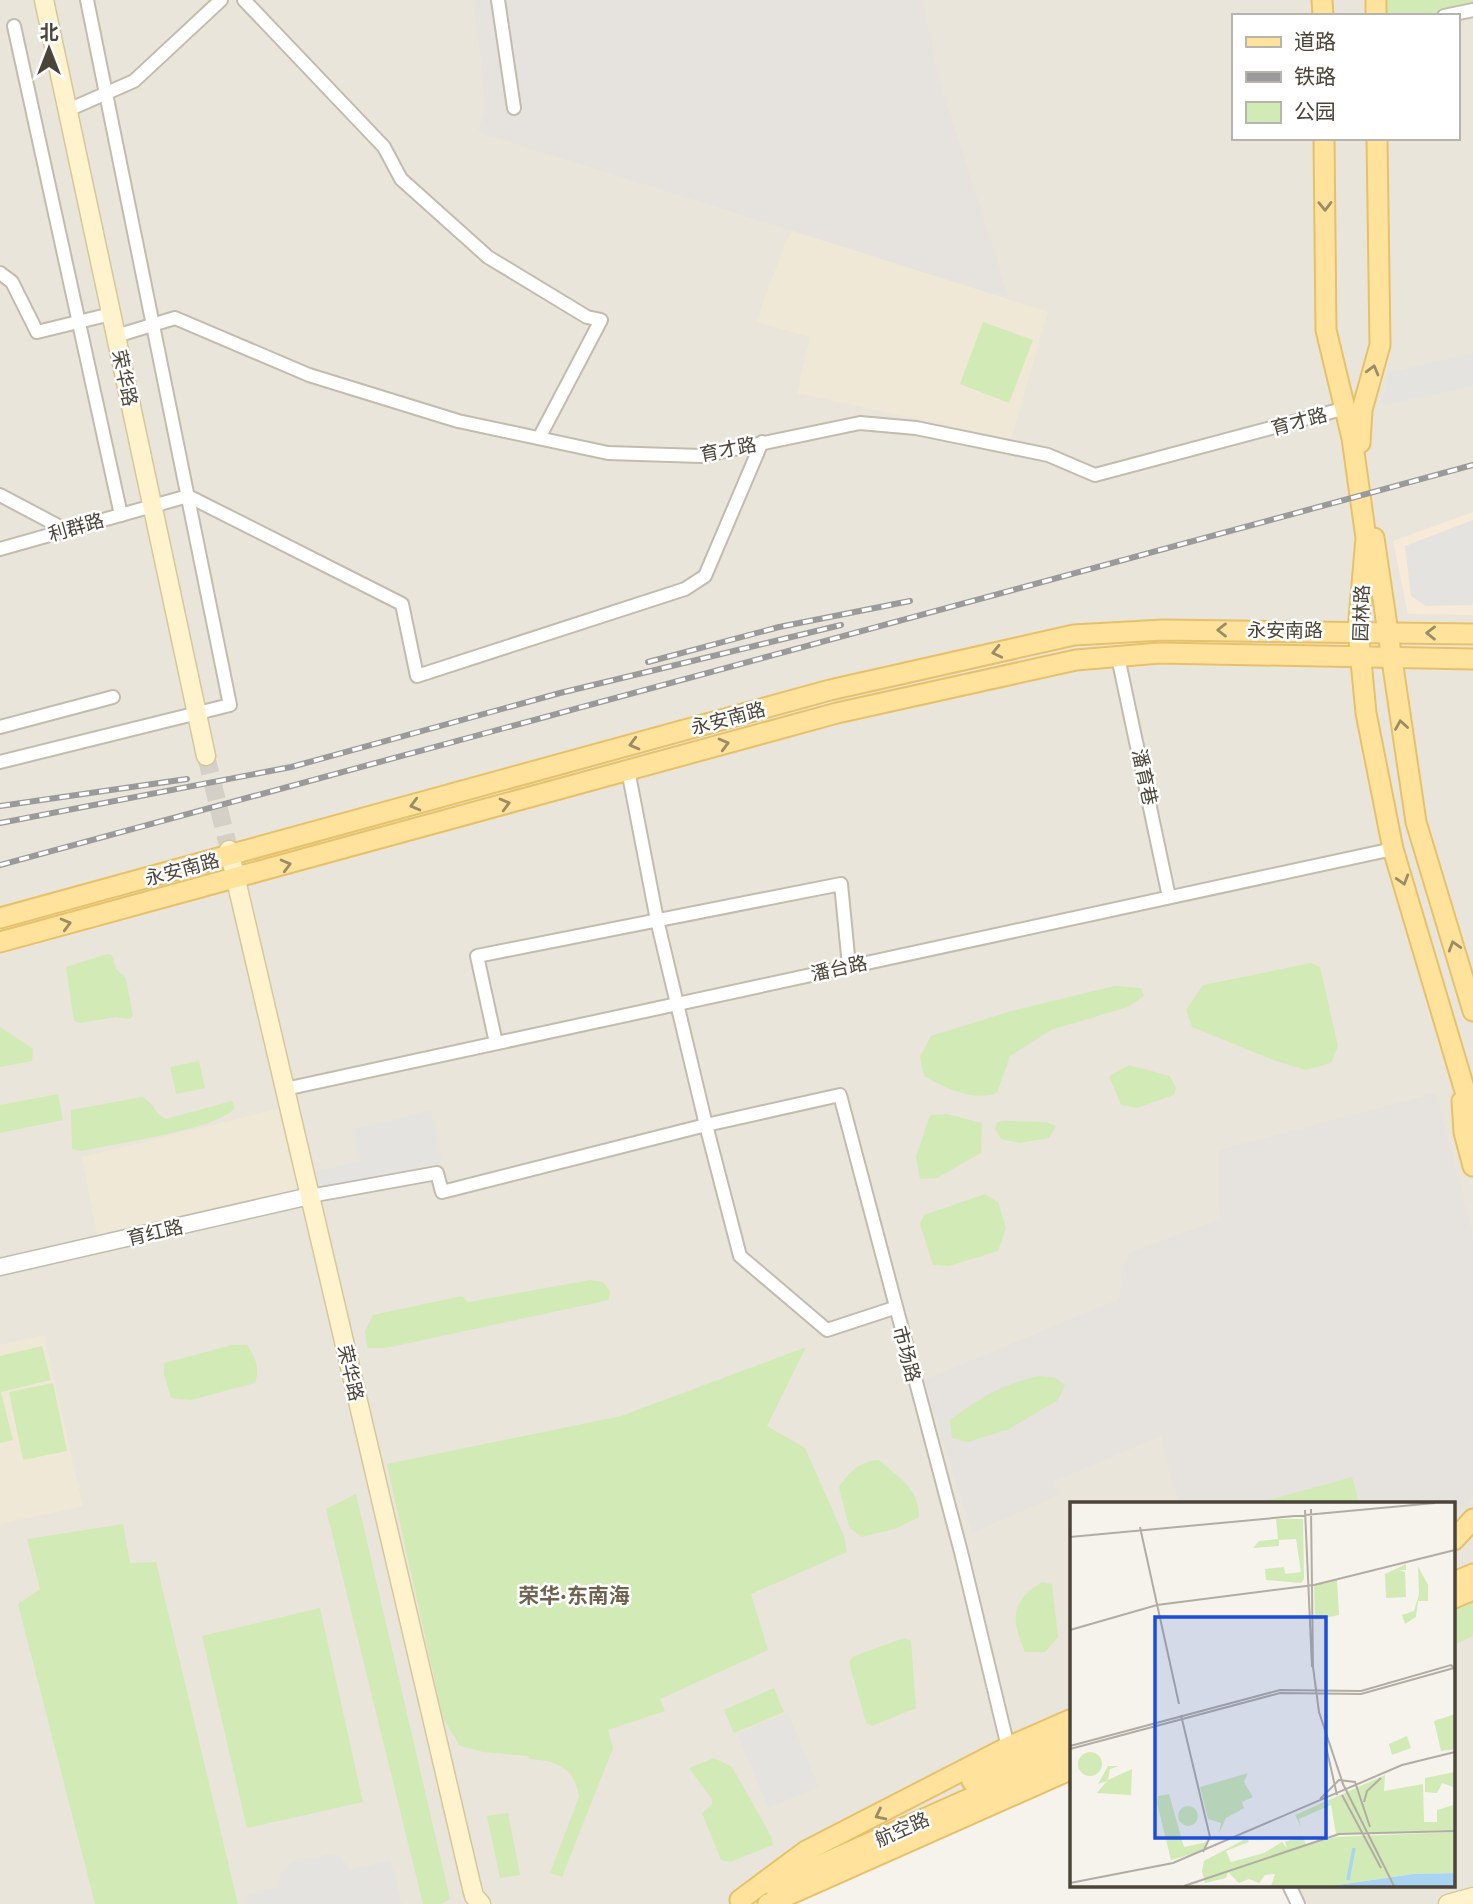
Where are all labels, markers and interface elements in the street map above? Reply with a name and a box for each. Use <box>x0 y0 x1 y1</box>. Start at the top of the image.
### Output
north arrow <box>14 14 84 84</box>
legend <box>1232 14 1459 140</box>
text: 北 <box>39 20 59 43</box>
text: 道路 <box>1294 28 1336 54</box>
text: 铁路 <box>1294 63 1336 89</box>
text: 公园 <box>1294 98 1336 124</box>
one-way arrow <box>1317 202 1333 212</box>
street label: 荣华路 <box>108 348 143 408</box>
one-way arrow <box>1365 365 1379 377</box>
street label: 育才路 <box>1268 402 1329 439</box>
street label: 育才路 <box>698 432 758 465</box>
street label: 利群路 <box>45 508 106 545</box>
street label: 园林路 <box>1348 584 1373 642</box>
street label: 永安南路 <box>1247 618 1323 641</box>
one-way arrow <box>1217 622 1227 638</box>
one-way arrow <box>1425 626 1436 641</box>
one-way arrow <box>991 644 1003 659</box>
street label: 永安南路 <box>688 697 768 738</box>
one-way arrow <box>1394 719 1409 731</box>
one-way arrow <box>628 736 640 751</box>
one-way arrow <box>718 738 730 752</box>
street label: 潘育巷 <box>1128 747 1163 807</box>
one-way arrow <box>409 797 421 811</box>
one-way arrow <box>499 798 511 813</box>
street label: 永安南路 <box>142 848 222 889</box>
one-way arrow <box>279 859 291 873</box>
one-way arrow <box>1394 874 1409 886</box>
one-way arrow <box>60 918 72 932</box>
one-way arrow <box>1447 940 1462 952</box>
street label: 潘台路 <box>809 950 869 985</box>
street label: 育红路 <box>125 1214 185 1249</box>
street label: 市场路 <box>889 1323 926 1384</box>
street label: 荣华路 <box>334 1343 369 1403</box>
inset map <box>1070 1502 1456 1886</box>
district label: 荣华·东南海 <box>518 1582 630 1608</box>
street label: 航空路 <box>871 1806 933 1851</box>
one-way arrow <box>875 1806 887 1820</box>

